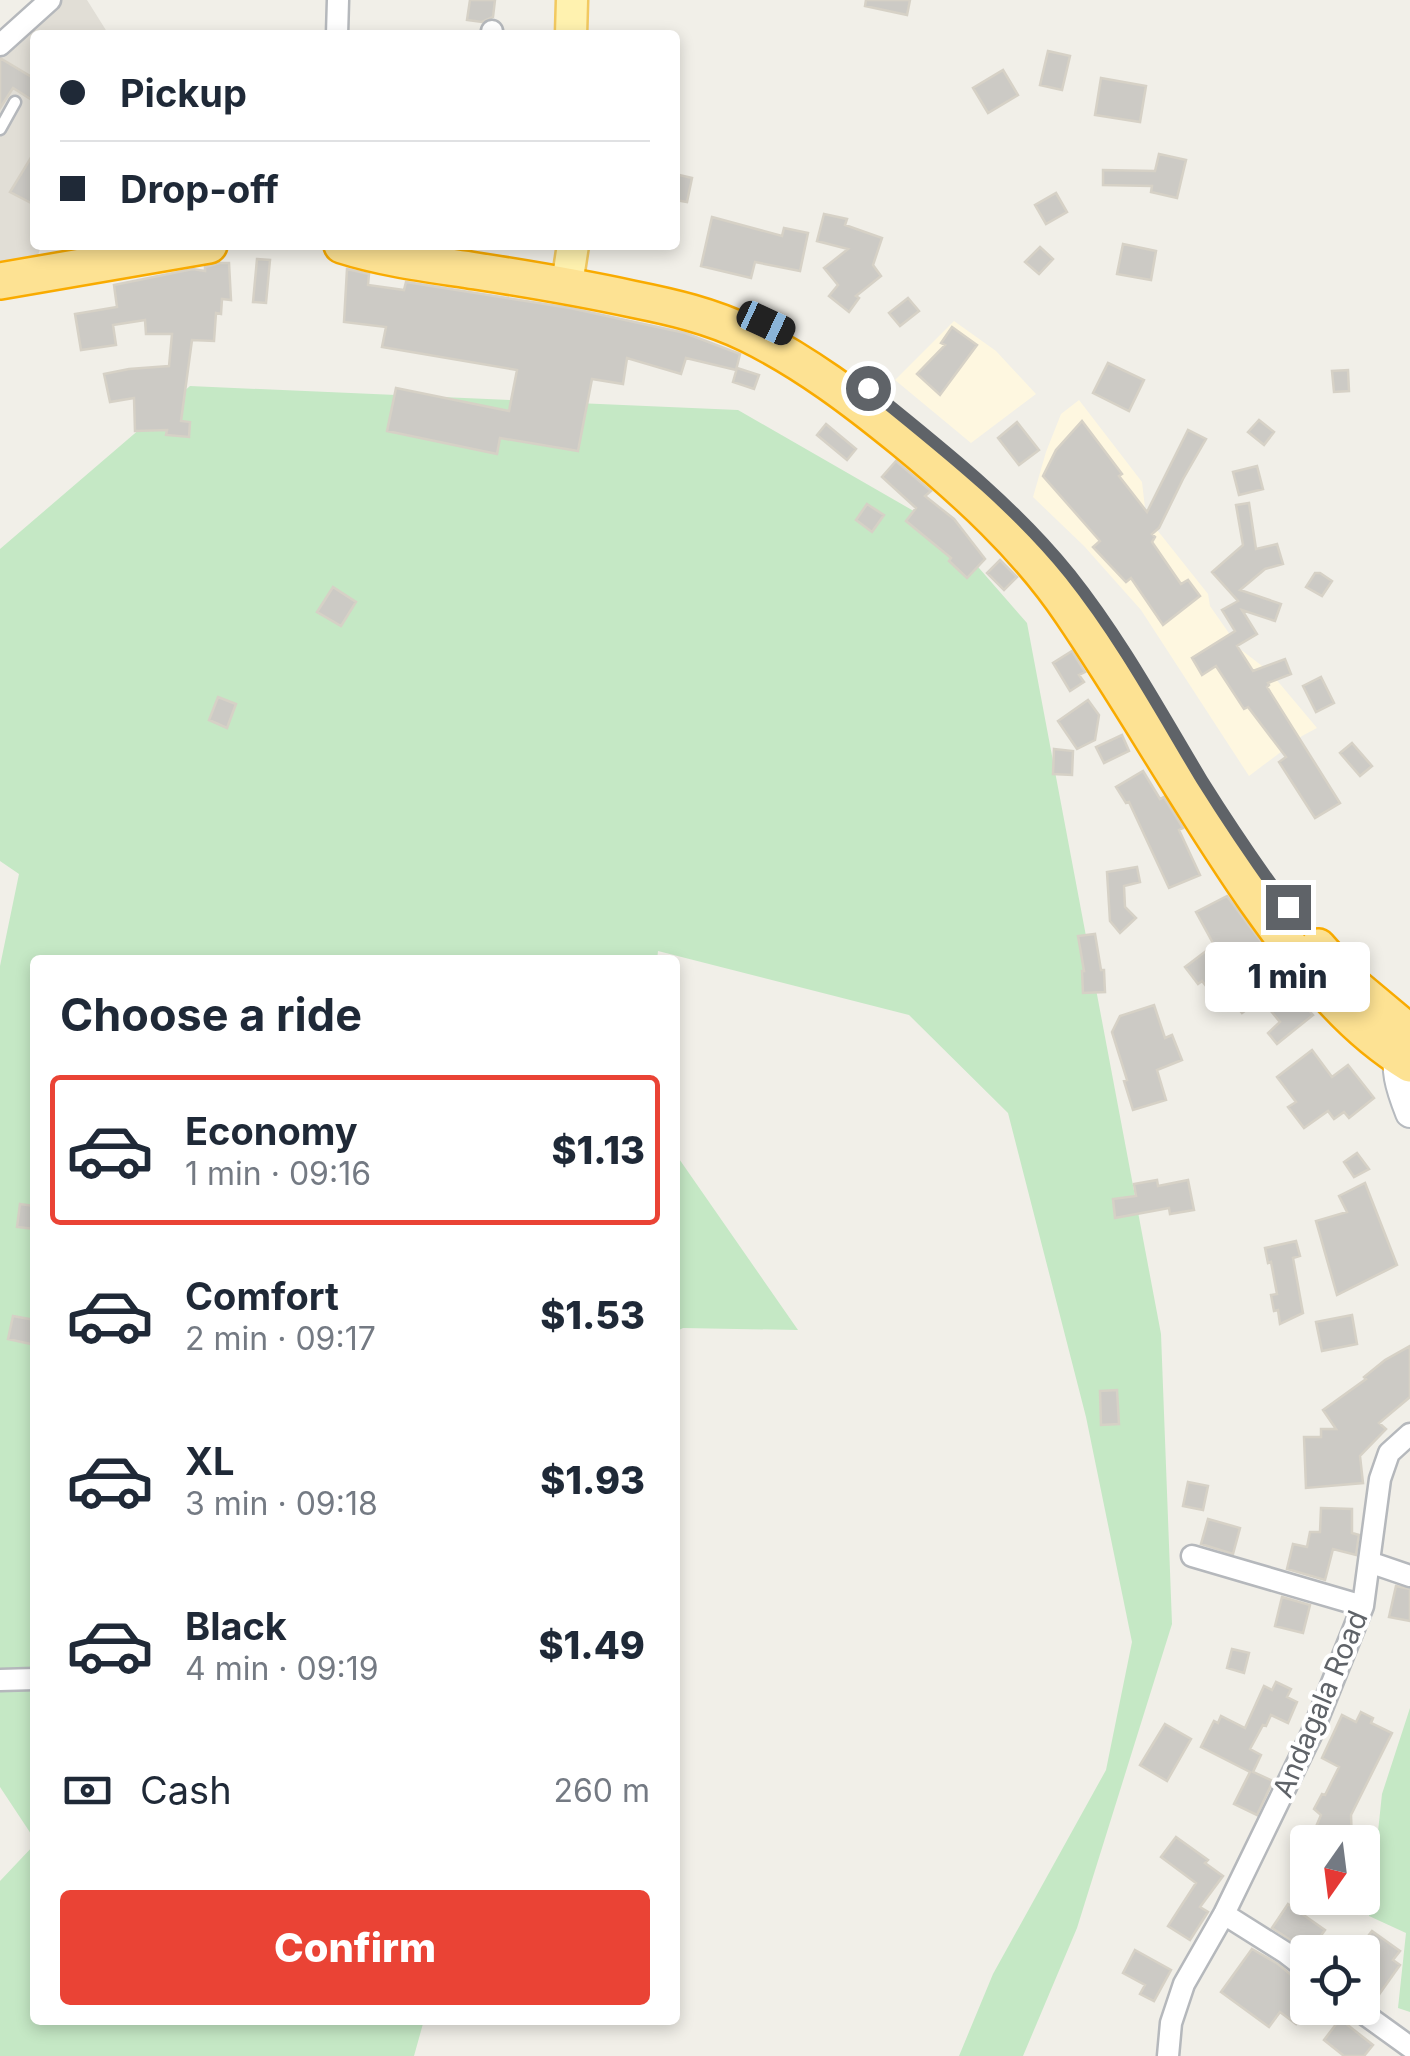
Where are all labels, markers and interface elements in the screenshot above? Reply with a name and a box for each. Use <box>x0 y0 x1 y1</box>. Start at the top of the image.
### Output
text: Pickup <box>120 70 247 116</box>
text: Drop-off <box>120 166 279 212</box>
car <box>732 297 800 349</box>
route start <box>846 366 891 411</box>
route end <box>1266 885 1311 930</box>
callout: 1 min <box>1206 942 1370 1012</box>
text: 1 min <box>1247 957 1328 996</box>
text: Choose a ride <box>60 987 362 1042</box>
icon: car <box>65 1105 155 1195</box>
text: Economy <box>185 1108 358 1154</box>
text: $1.13 <box>552 1127 645 1173</box>
text: 1 min · 09:16 <box>185 1154 371 1193</box>
icon: car <box>65 1270 155 1360</box>
text: Comfort <box>185 1273 339 1319</box>
text: $1.53 <box>540 1292 645 1338</box>
text: 2 min · 09:17 <box>185 1319 376 1358</box>
icon: car <box>65 1435 155 1525</box>
text: XL <box>185 1438 235 1484</box>
text: $1.93 <box>540 1457 645 1503</box>
text: 3 min · 09:18 <box>185 1484 378 1523</box>
icon: car <box>65 1600 155 1690</box>
text: Black <box>185 1603 287 1649</box>
street label: Andagala Road <box>1265 1606 1375 1802</box>
text: $1.49 <box>538 1622 645 1668</box>
text: 4 min · 09:19 <box>185 1649 379 1688</box>
icon: cash <box>60 1763 115 1818</box>
text: Cash <box>140 1767 232 1813</box>
text: 260 m <box>553 1771 650 1810</box>
north arrow <box>1290 1825 1380 1915</box>
map controls <box>1290 1825 1380 2025</box>
button: Confirm <box>60 1890 650 2005</box>
button: locate <box>1290 1935 1380 2025</box>

